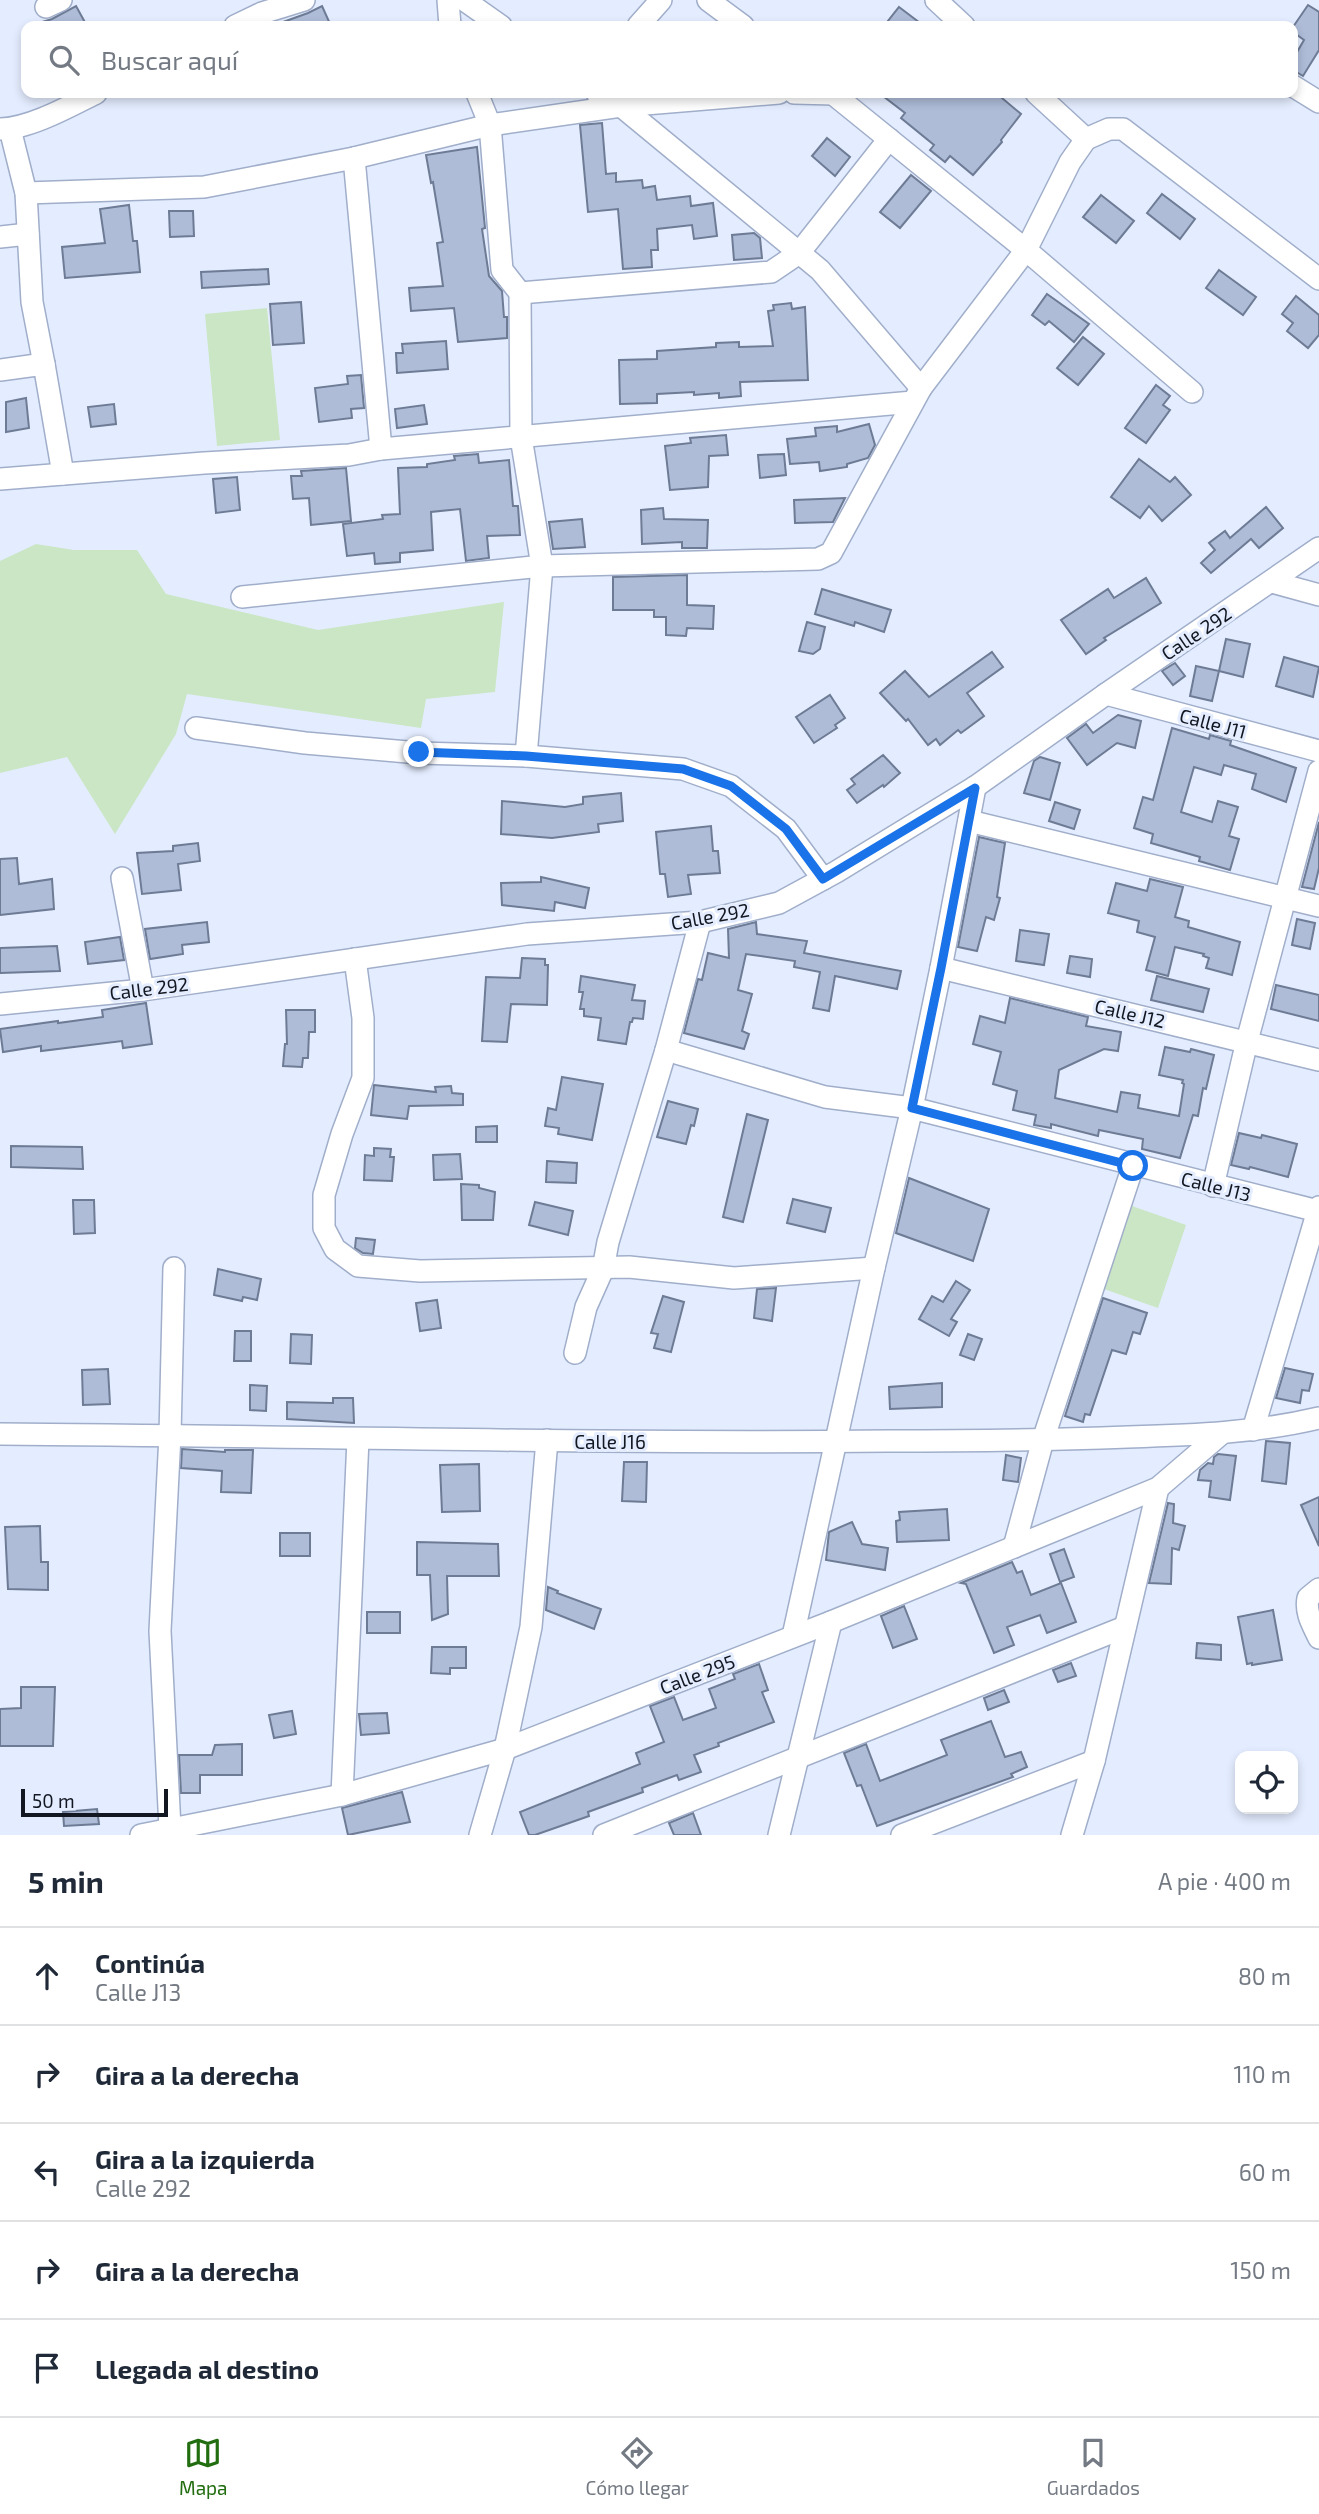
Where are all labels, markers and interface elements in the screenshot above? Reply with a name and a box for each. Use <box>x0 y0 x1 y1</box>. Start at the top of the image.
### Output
search box <box>21 21 1298 98</box>
icon: search <box>45 41 83 79</box>
text: Buscar aquí <box>101 44 238 75</box>
street label: Calle 292 <box>1157 601 1235 665</box>
street label: Calle J11 <box>1177 703 1249 743</box>
route end <box>403 736 434 767</box>
street label: Calle 292 <box>669 898 751 934</box>
street label: Calle 292 <box>108 972 190 1004</box>
street label: Calle J12 <box>1093 994 1167 1032</box>
route start <box>1117 1150 1148 1181</box>
street label: Calle J13 <box>1179 1166 1253 1206</box>
street label: Calle J16 <box>574 1430 646 1453</box>
street label: Calle 295 <box>656 1649 738 1699</box>
map controls <box>1235 1751 1298 1814</box>
button: locate <box>1235 1751 1298 1814</box>
scale bar <box>21 1786 168 1818</box>
text: 50 m <box>32 1789 75 1812</box>
text: 5 min <box>28 1863 104 1899</box>
text: A pie · 400 m <box>1158 1867 1291 1895</box>
text: Continúa <box>95 1947 205 1978</box>
icon: ahead <box>28 1957 66 1995</box>
text: 80 m <box>1238 1962 1291 1990</box>
text: Calle J13 <box>95 1978 181 2006</box>
icon: right <box>28 2055 66 2093</box>
text: Gira a la derecha <box>95 2059 299 2090</box>
text: 110 m <box>1234 2060 1291 2088</box>
text: Gira a la izquierda <box>95 2143 315 2174</box>
icon: left <box>28 2153 66 2191</box>
text: 60 m <box>1239 2158 1291 2186</box>
text: Calle 292 <box>95 2174 191 2202</box>
icon: right <box>28 2251 66 2289</box>
text: Gira a la derecha <box>95 2255 299 2286</box>
text: 150 m <box>1230 2256 1291 2284</box>
icon: arrive <box>28 2349 66 2387</box>
text: Llegada al destino <box>95 2353 319 2384</box>
tab: Mapa <box>179 2434 228 2499</box>
tab: Cómo llegar <box>585 2434 689 2499</box>
tab: Guardados <box>1047 2434 1140 2499</box>

